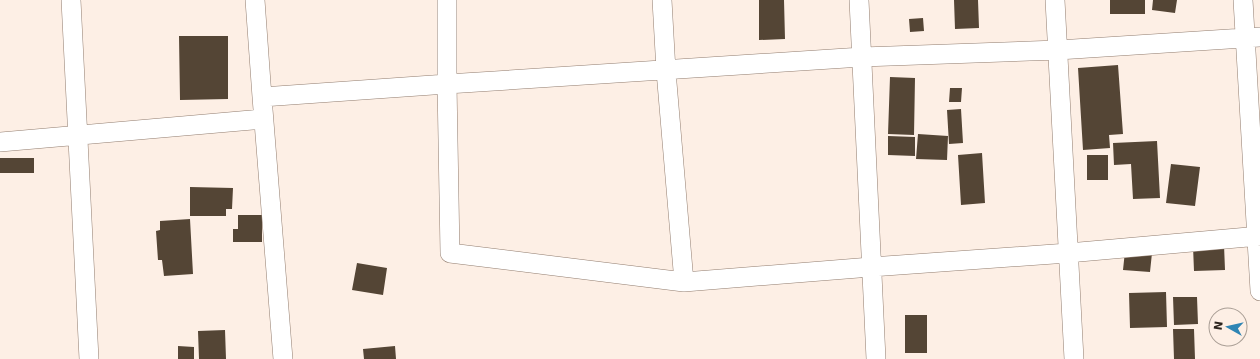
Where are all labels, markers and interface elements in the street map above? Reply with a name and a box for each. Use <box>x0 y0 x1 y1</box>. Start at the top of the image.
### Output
north arrow <box>1208 307 1248 347</box>
text: N <box>1212 320 1226 331</box>

